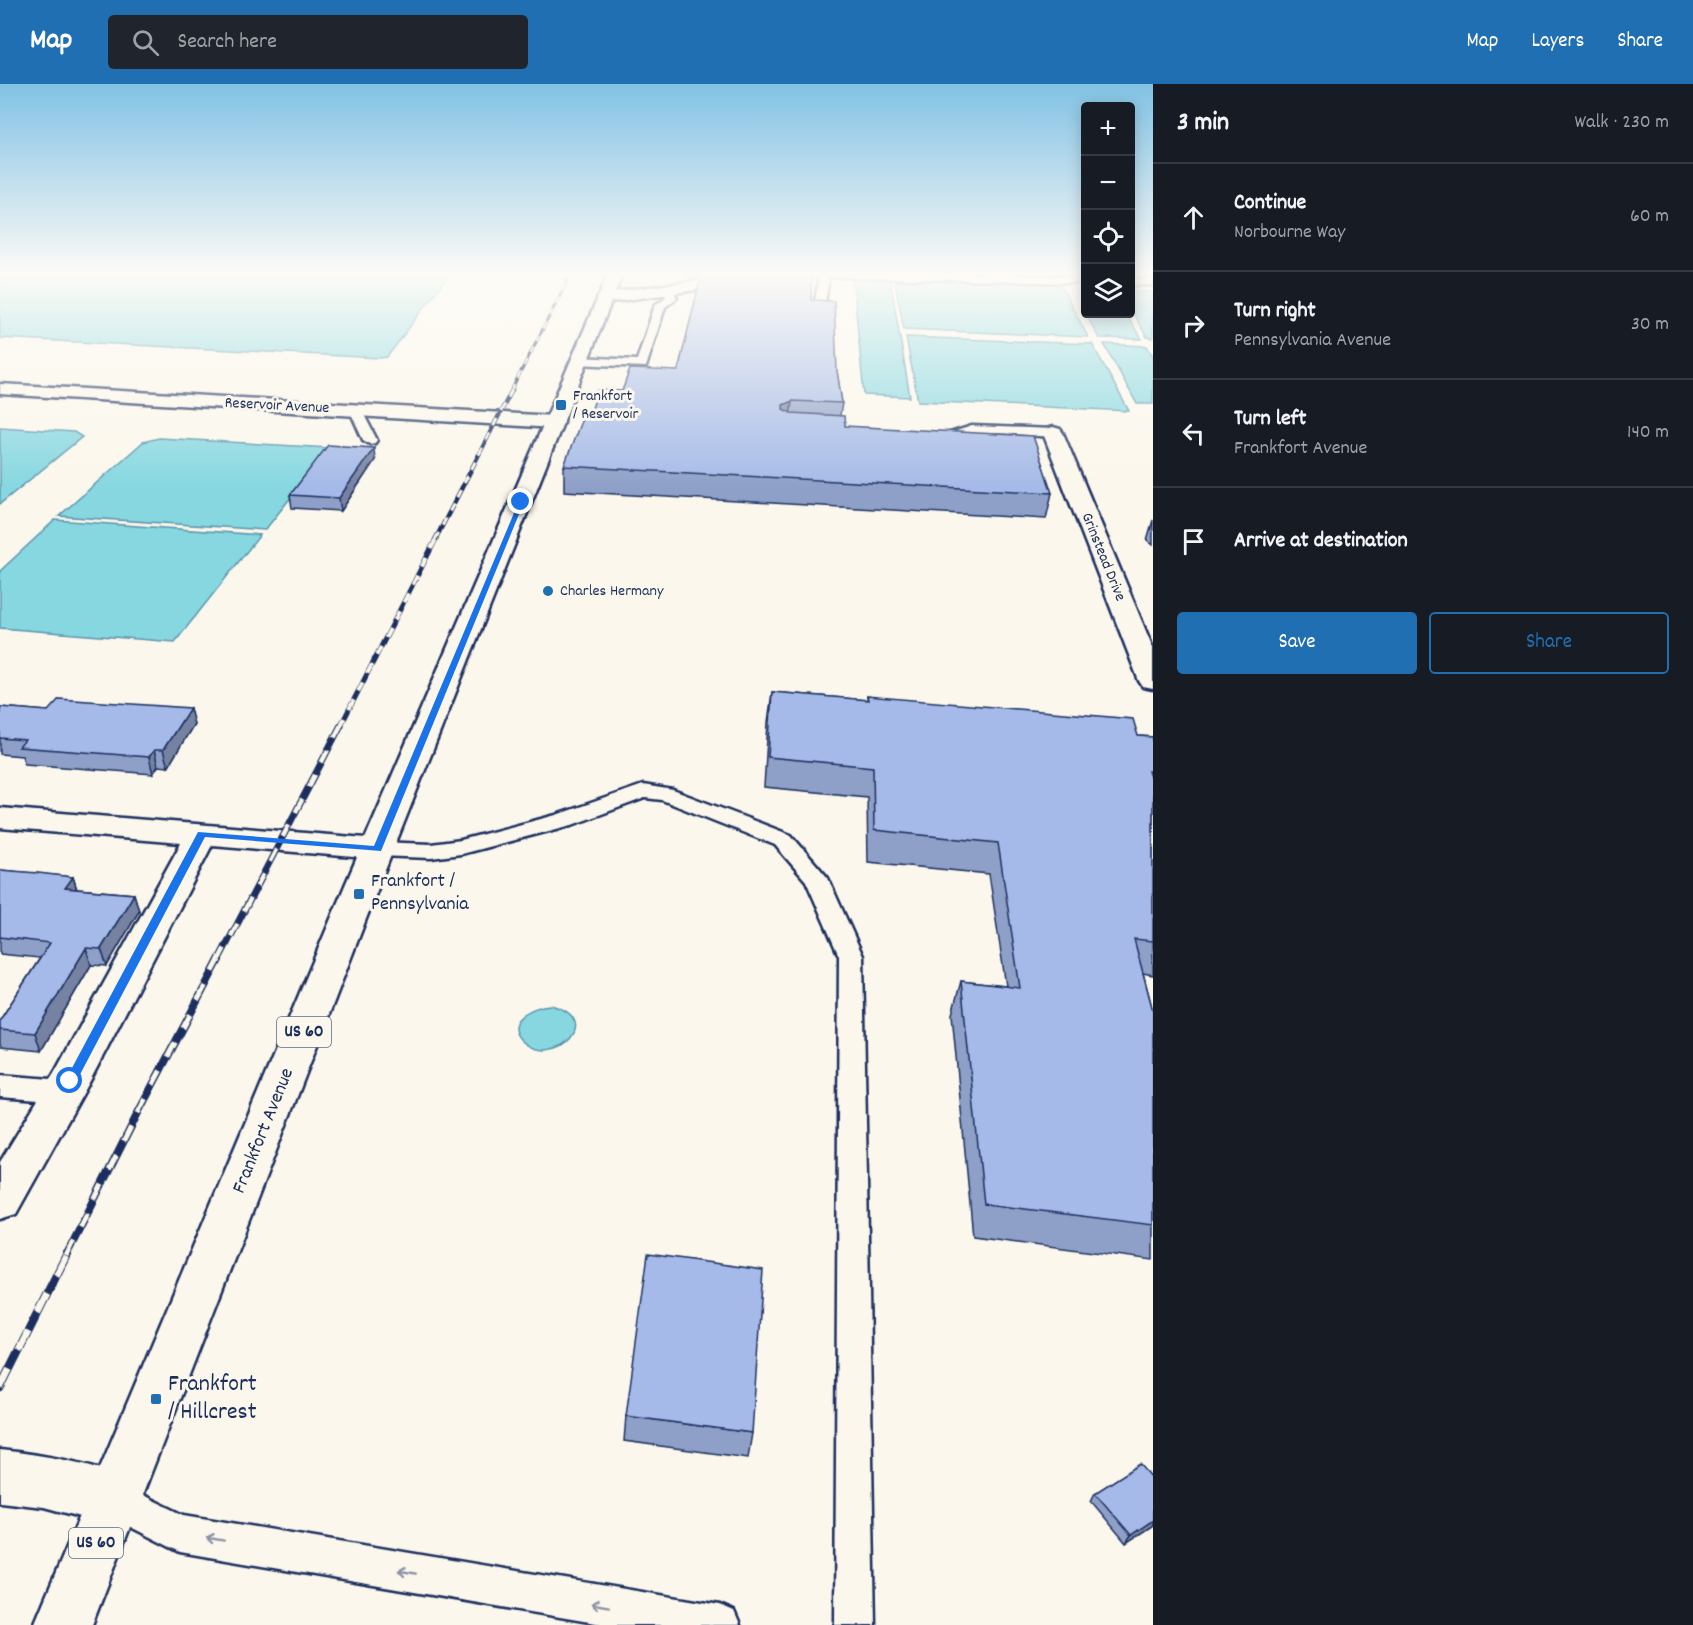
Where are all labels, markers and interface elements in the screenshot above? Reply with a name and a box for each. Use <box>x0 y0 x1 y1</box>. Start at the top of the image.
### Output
search box <box>108 15 528 69</box>
text: Map <box>30 22 72 62</box>
icon: search <box>129 26 162 59</box>
text: Search here <box>177 27 277 58</box>
text: Map <box>1467 27 1498 57</box>
text: Layers <box>1531 27 1584 57</box>
text: Share <box>1617 27 1663 57</box>
map controls <box>1081 102 1135 318</box>
button: + <box>1081 102 1135 156</box>
text: 3 min <box>1177 105 1229 142</box>
text: Walk · 230 m <box>1575 109 1669 137</box>
button: − <box>1081 156 1135 210</box>
text: Continue <box>1234 188 1306 219</box>
icon: ahead <box>1177 201 1210 234</box>
text: 60 m <box>1630 203 1669 231</box>
button: locate <box>1081 210 1135 264</box>
text: Norbourne Way <box>1234 219 1345 247</box>
button: layers <box>1081 264 1135 318</box>
text: Turn right <box>1234 296 1316 327</box>
icon: right <box>1177 309 1210 342</box>
text: 30 m <box>1631 311 1669 339</box>
text: Pennsylvania Avenue <box>1234 327 1391 355</box>
place label: Frankfort / Reservoir <box>573 385 638 426</box>
street label: Reservoir Avenue <box>224 392 330 420</box>
marker: Frankfort / Reservoir <box>554 398 568 412</box>
text: Turn left <box>1234 404 1306 435</box>
icon: left <box>1177 417 1210 450</box>
text: 140 m <box>1627 419 1669 447</box>
text: Frankfort Avenue <box>1234 435 1367 463</box>
route end <box>507 488 533 514</box>
street label: Grinstead Drive <box>1075 509 1131 605</box>
icon: arrive <box>1177 525 1210 558</box>
text: Arrive at destination <box>1234 526 1408 557</box>
place label: Charles Hermany <box>560 580 664 603</box>
marker: Charles Hermany <box>541 584 555 598</box>
button: Save <box>1177 612 1417 674</box>
button: Share <box>1429 612 1669 674</box>
place label: Frankfort / Pennsylvania <box>371 868 469 919</box>
marker: Frankfort / Pennsylvania <box>352 887 366 901</box>
road number: US 60 <box>277 1017 331 1047</box>
street label: Frankfort Avenue <box>226 1064 302 1198</box>
route start <box>56 1067 82 1093</box>
place label: Frankfort / Hillcrest <box>168 1368 257 1430</box>
marker: Frankfort / Hillcrest <box>149 1392 163 1406</box>
road number: US 60 <box>69 1528 123 1558</box>
one-way arrow <box>206 1533 226 1544</box>
one-way arrow <box>398 1566 418 1577</box>
one-way arrow <box>590 1599 610 1610</box>

